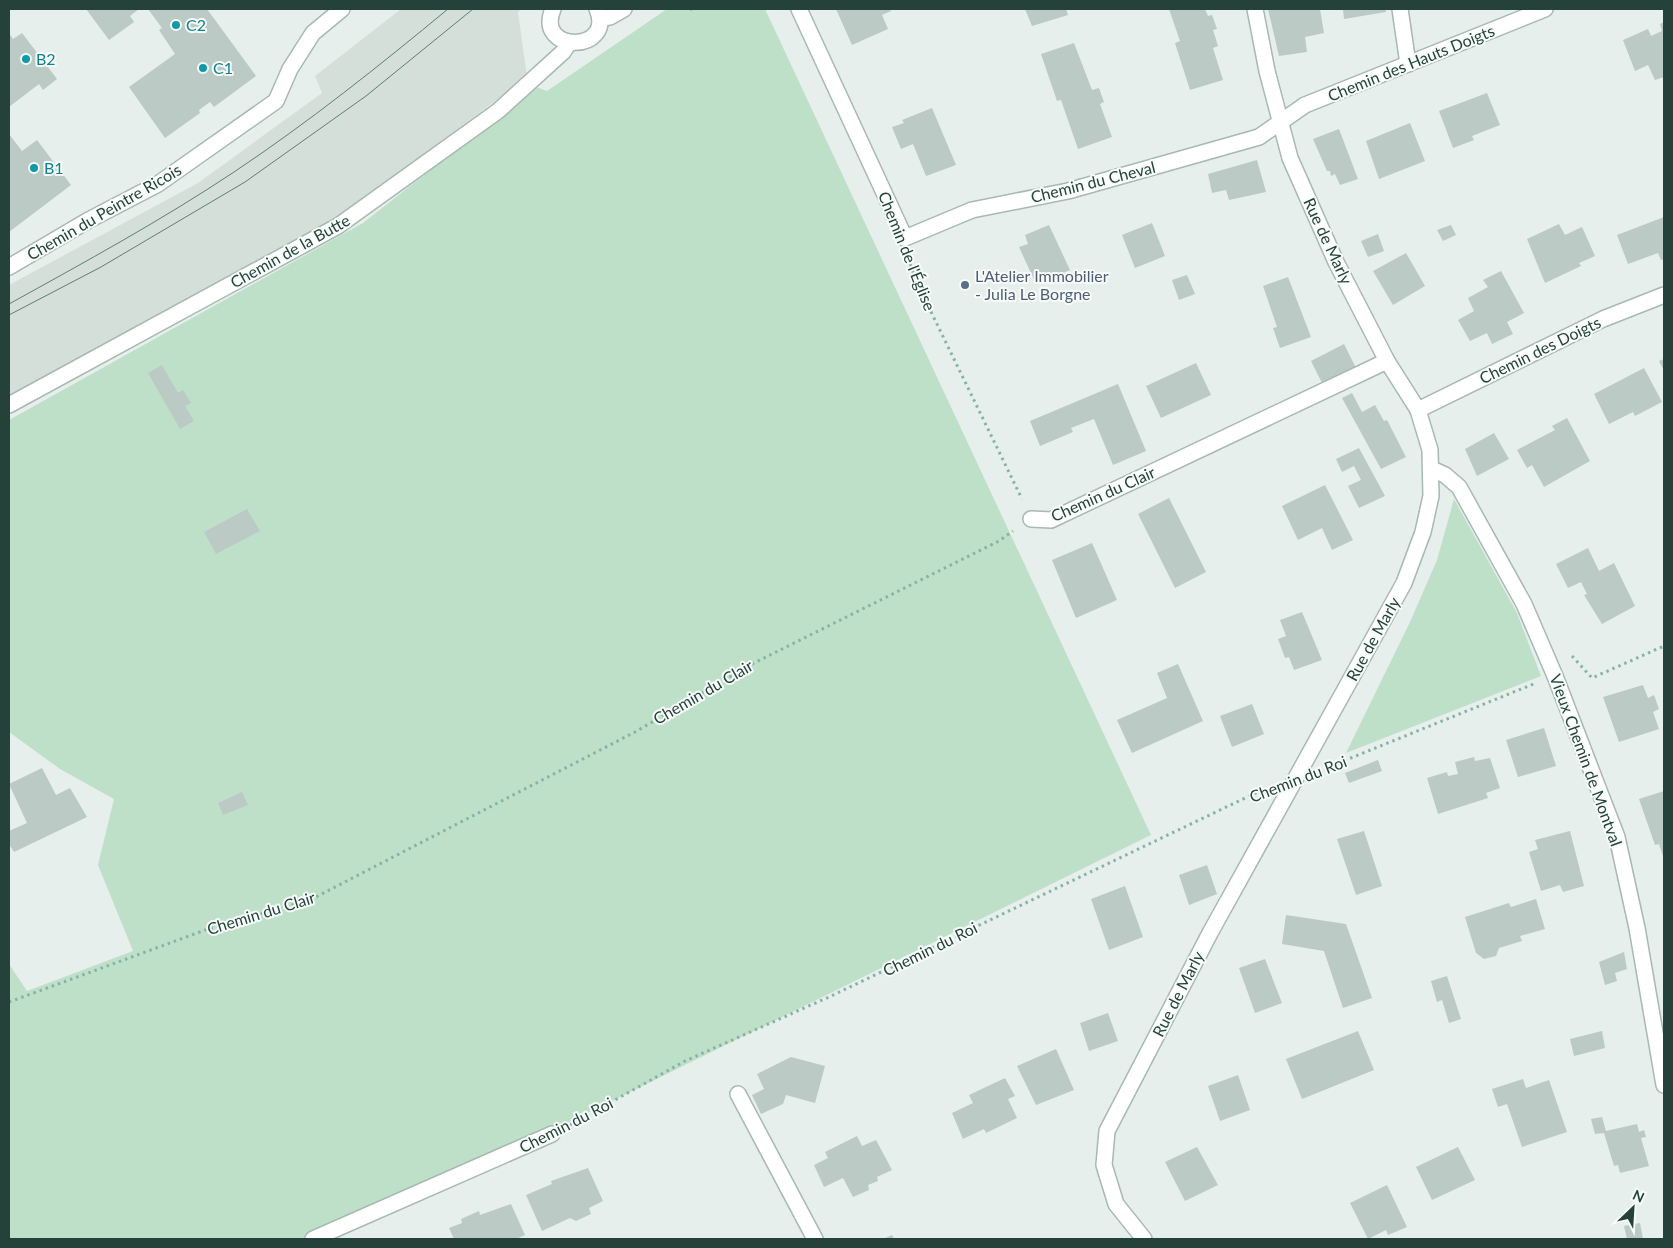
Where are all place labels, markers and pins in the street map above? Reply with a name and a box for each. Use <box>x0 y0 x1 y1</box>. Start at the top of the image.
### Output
place label: C2 <box>186 15 206 34</box>
marker: C2 <box>170 19 182 31</box>
place label: B2 <box>36 49 56 68</box>
marker: B2 <box>20 53 32 65</box>
place label: C1 <box>213 58 233 77</box>
marker: C1 <box>197 62 209 74</box>
place label: B1 <box>44 158 64 177</box>
marker: B1 <box>28 162 40 174</box>
place label: L'Atelier Immobilier - Julia Le Borgne <box>975 266 1109 303</box>
marker: L'Atelier Immobilier - Julia Le Borgne <box>959 279 971 291</box>

